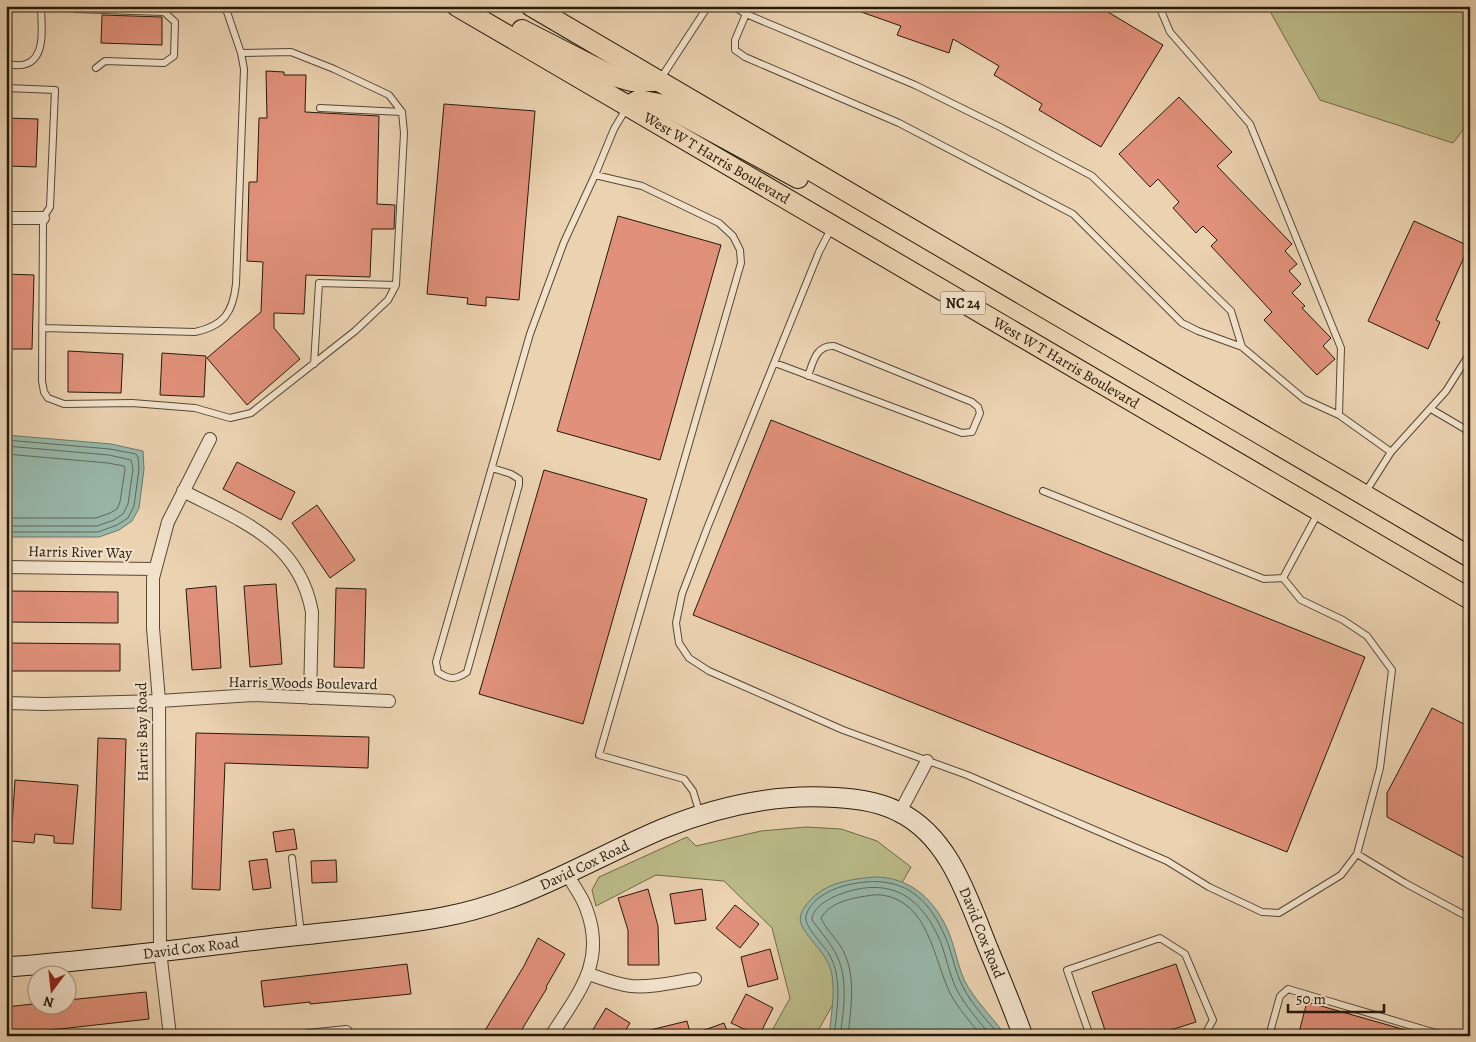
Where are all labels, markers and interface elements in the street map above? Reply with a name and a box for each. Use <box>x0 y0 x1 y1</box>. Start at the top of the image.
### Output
street label: West W T Harris Boulevard <box>639 107 794 209</box>
road number: NC 24 <box>940 292 986 314</box>
street label: West W T Harris Boulevard <box>989 311 1144 414</box>
street label: Harris River Way <box>28 541 132 563</box>
street label: Harris Woods Boulevard <box>228 672 379 694</box>
street label: Harris Bay Road <box>131 681 153 782</box>
street label: David Cox Road <box>536 835 633 895</box>
street label: David Cox Road <box>954 884 1010 982</box>
street label: David Cox Road <box>142 932 241 964</box>
north arrow <box>28 964 78 1014</box>
scale bar <box>1288 982 1385 1014</box>
text: 50 m <box>1296 989 1326 1009</box>
text: N <box>41 992 56 1013</box>

